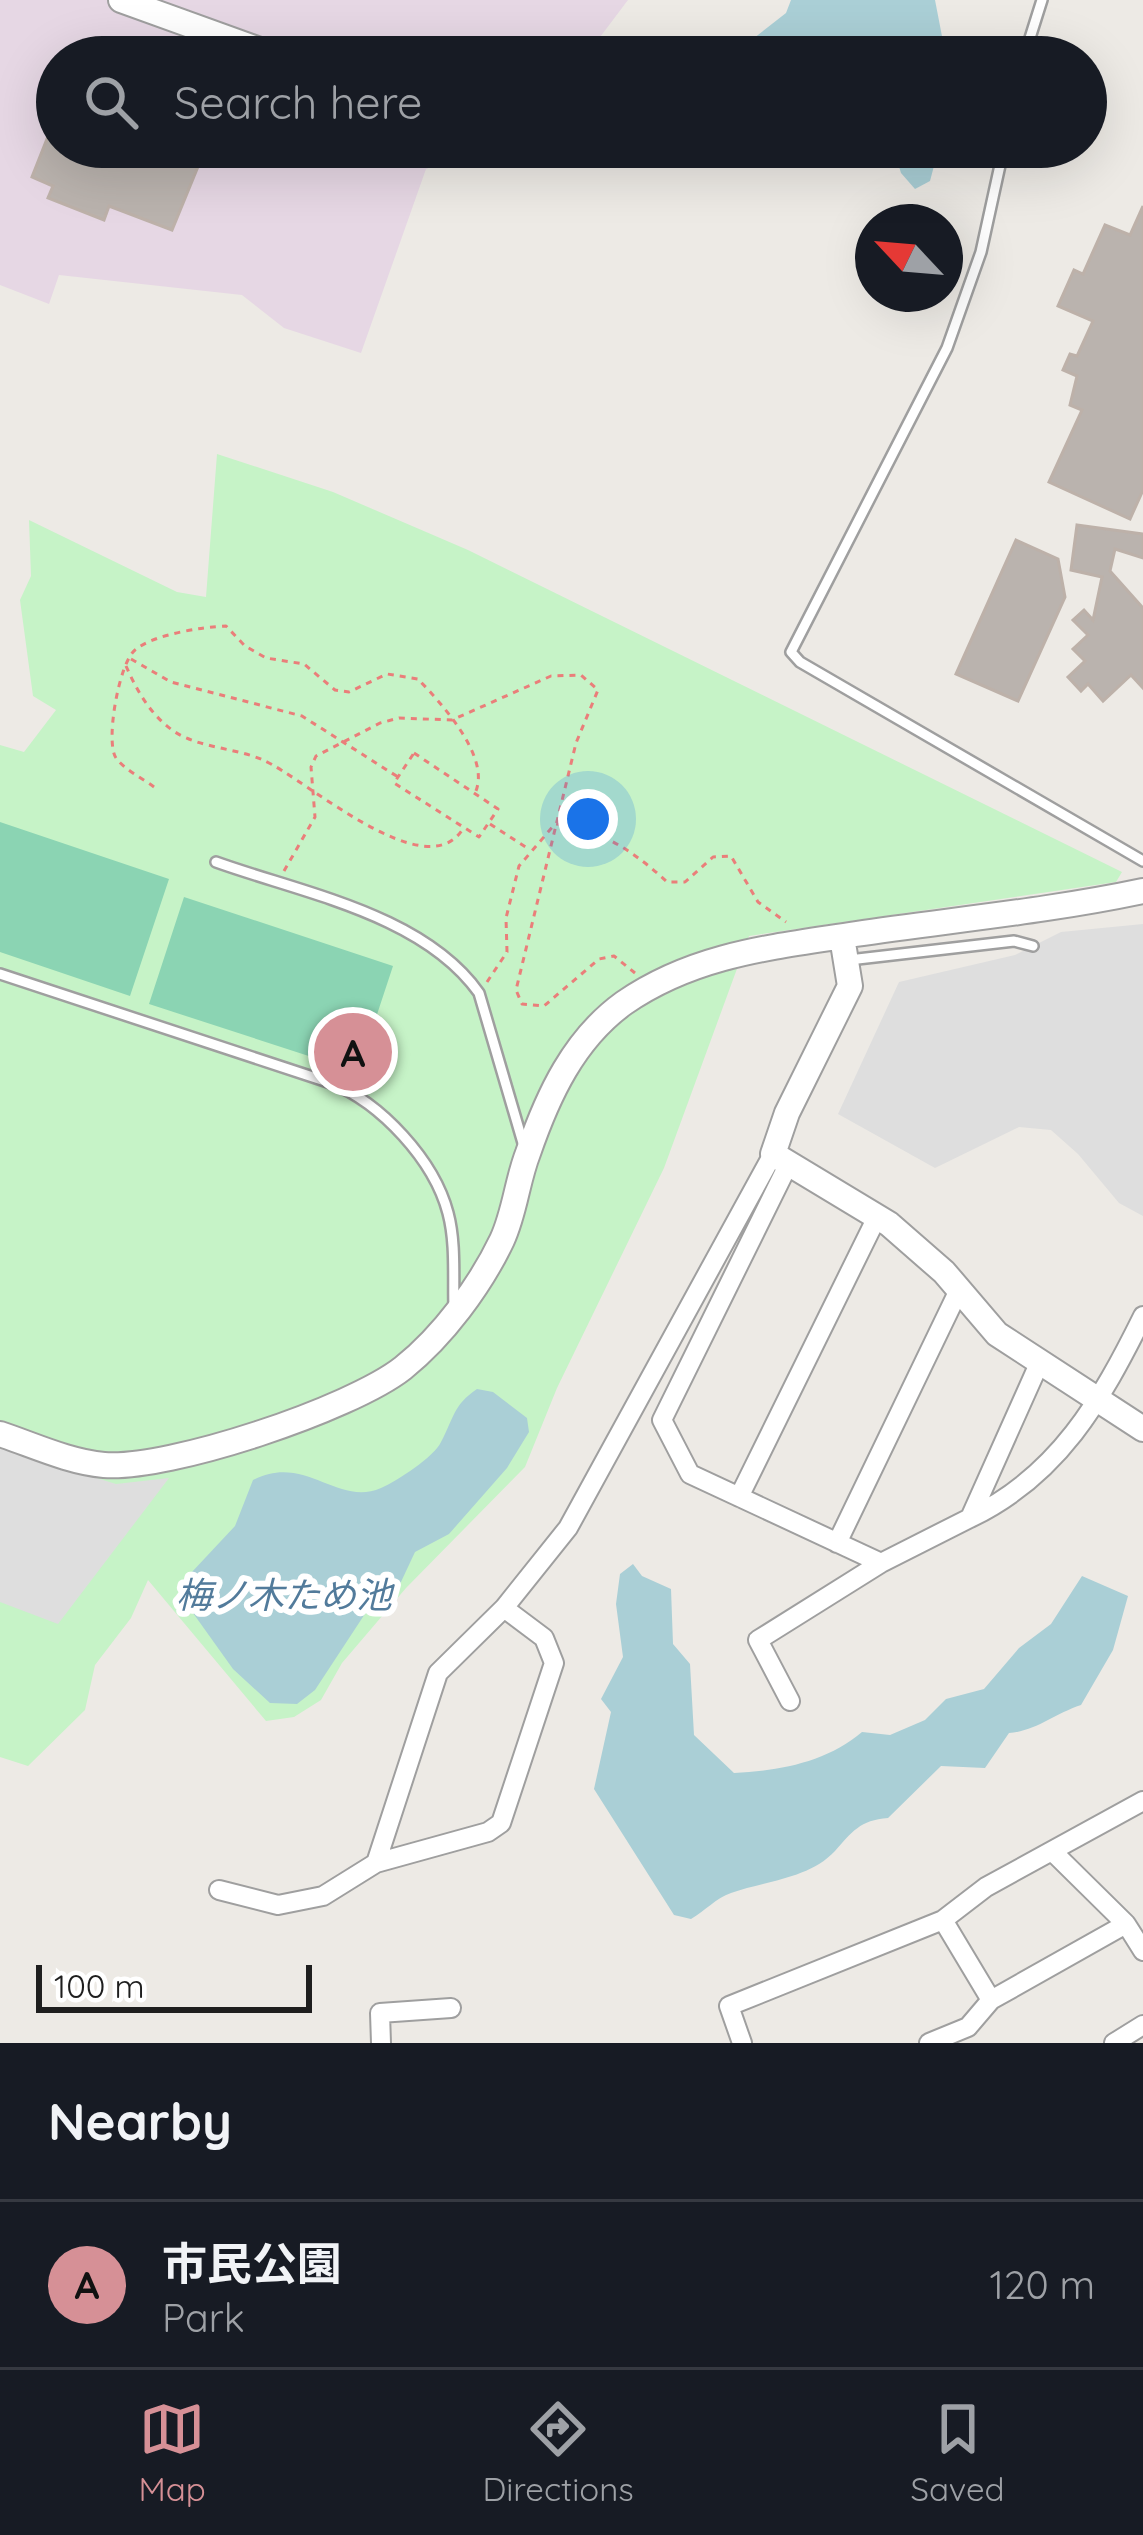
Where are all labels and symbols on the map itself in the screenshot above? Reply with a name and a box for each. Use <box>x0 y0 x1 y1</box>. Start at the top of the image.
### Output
north arrow <box>855 204 963 312</box>
your location <box>558 789 618 849</box>
pin: A <box>314 1007 392 1097</box>
water label: 梅ノ木ため池 <box>176 1572 395 1617</box>
scale bar <box>36 1959 312 2012</box>

